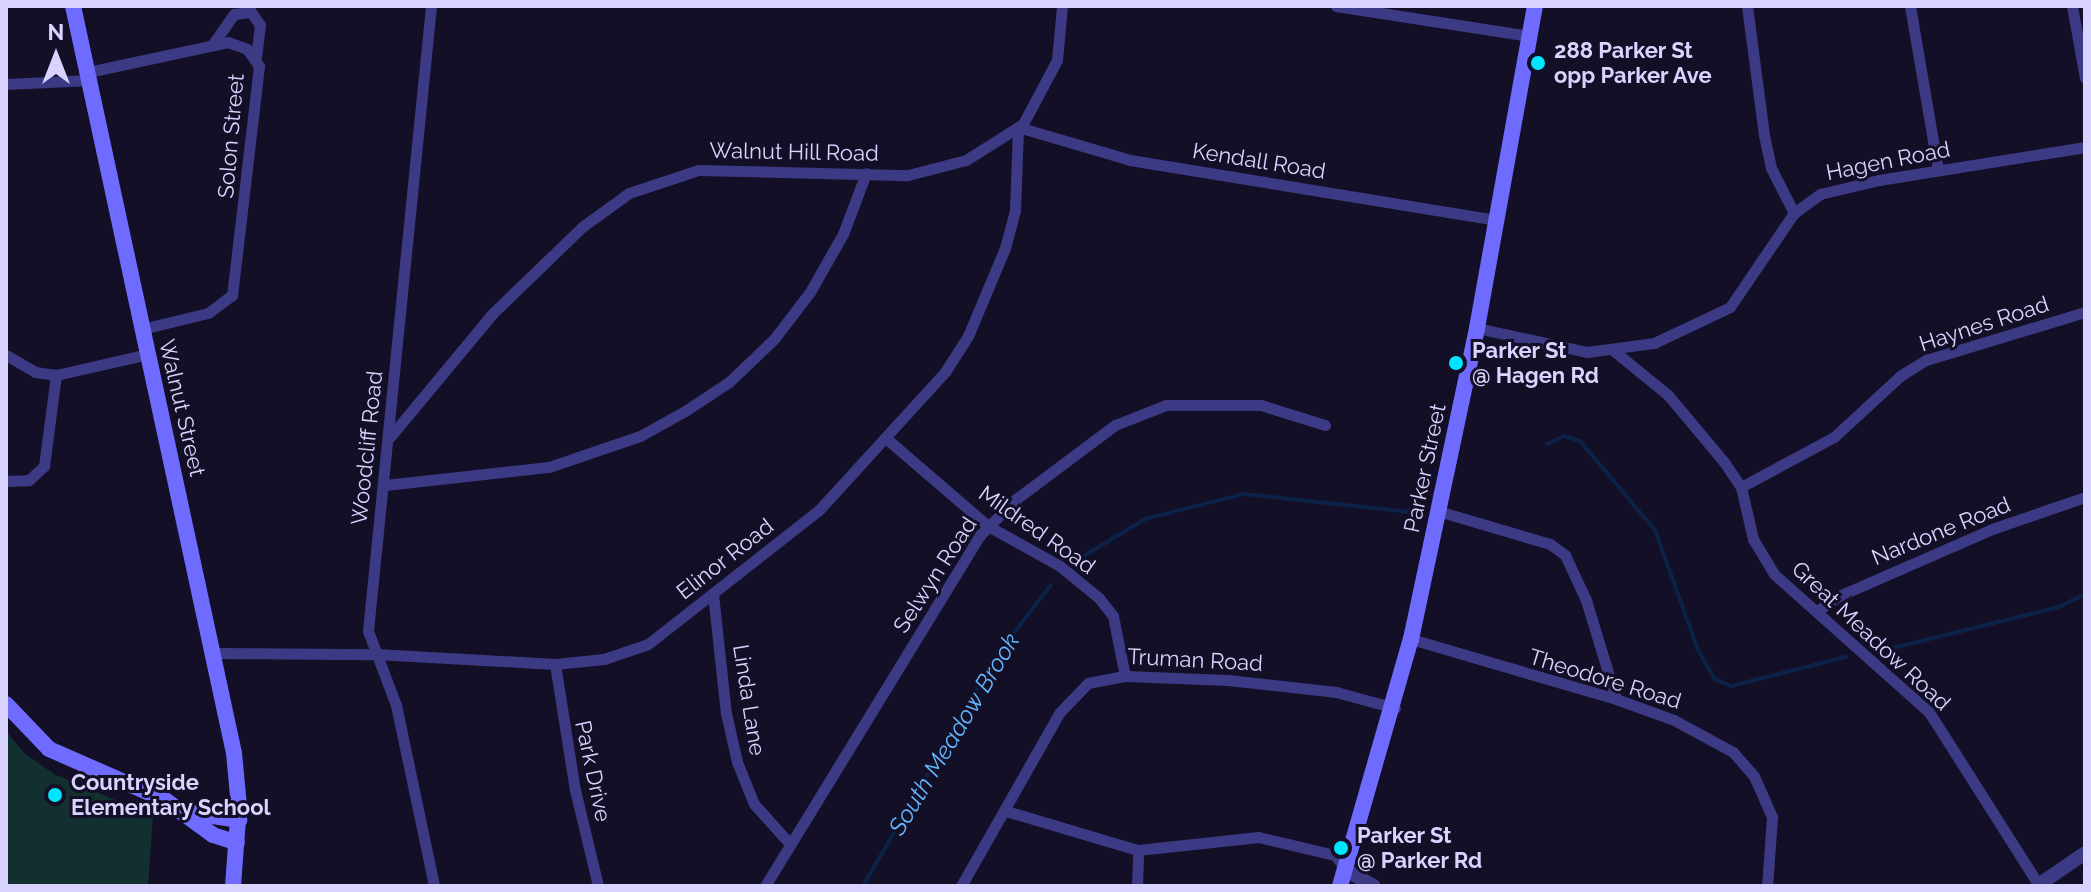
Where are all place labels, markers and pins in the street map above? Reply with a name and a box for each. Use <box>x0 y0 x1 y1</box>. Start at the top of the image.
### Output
place label: 288 Parker St opp Parker Ave <box>1554 37 1713 88</box>
marker: 288 Parker St opp Parker Ave <box>1529 54 1547 72</box>
place label: Parker St @ Hagen Rd <box>1472 337 1599 388</box>
marker: Parker St @ Hagen Rd <box>1447 354 1465 372</box>
place label: Countryside Elementary School <box>71 769 271 820</box>
marker: Countryside Elementary School <box>46 786 64 804</box>
place label: Parker St @ Parker Rd <box>1357 822 1483 874</box>
marker: Parker St @ Parker Rd <box>1332 839 1350 857</box>

